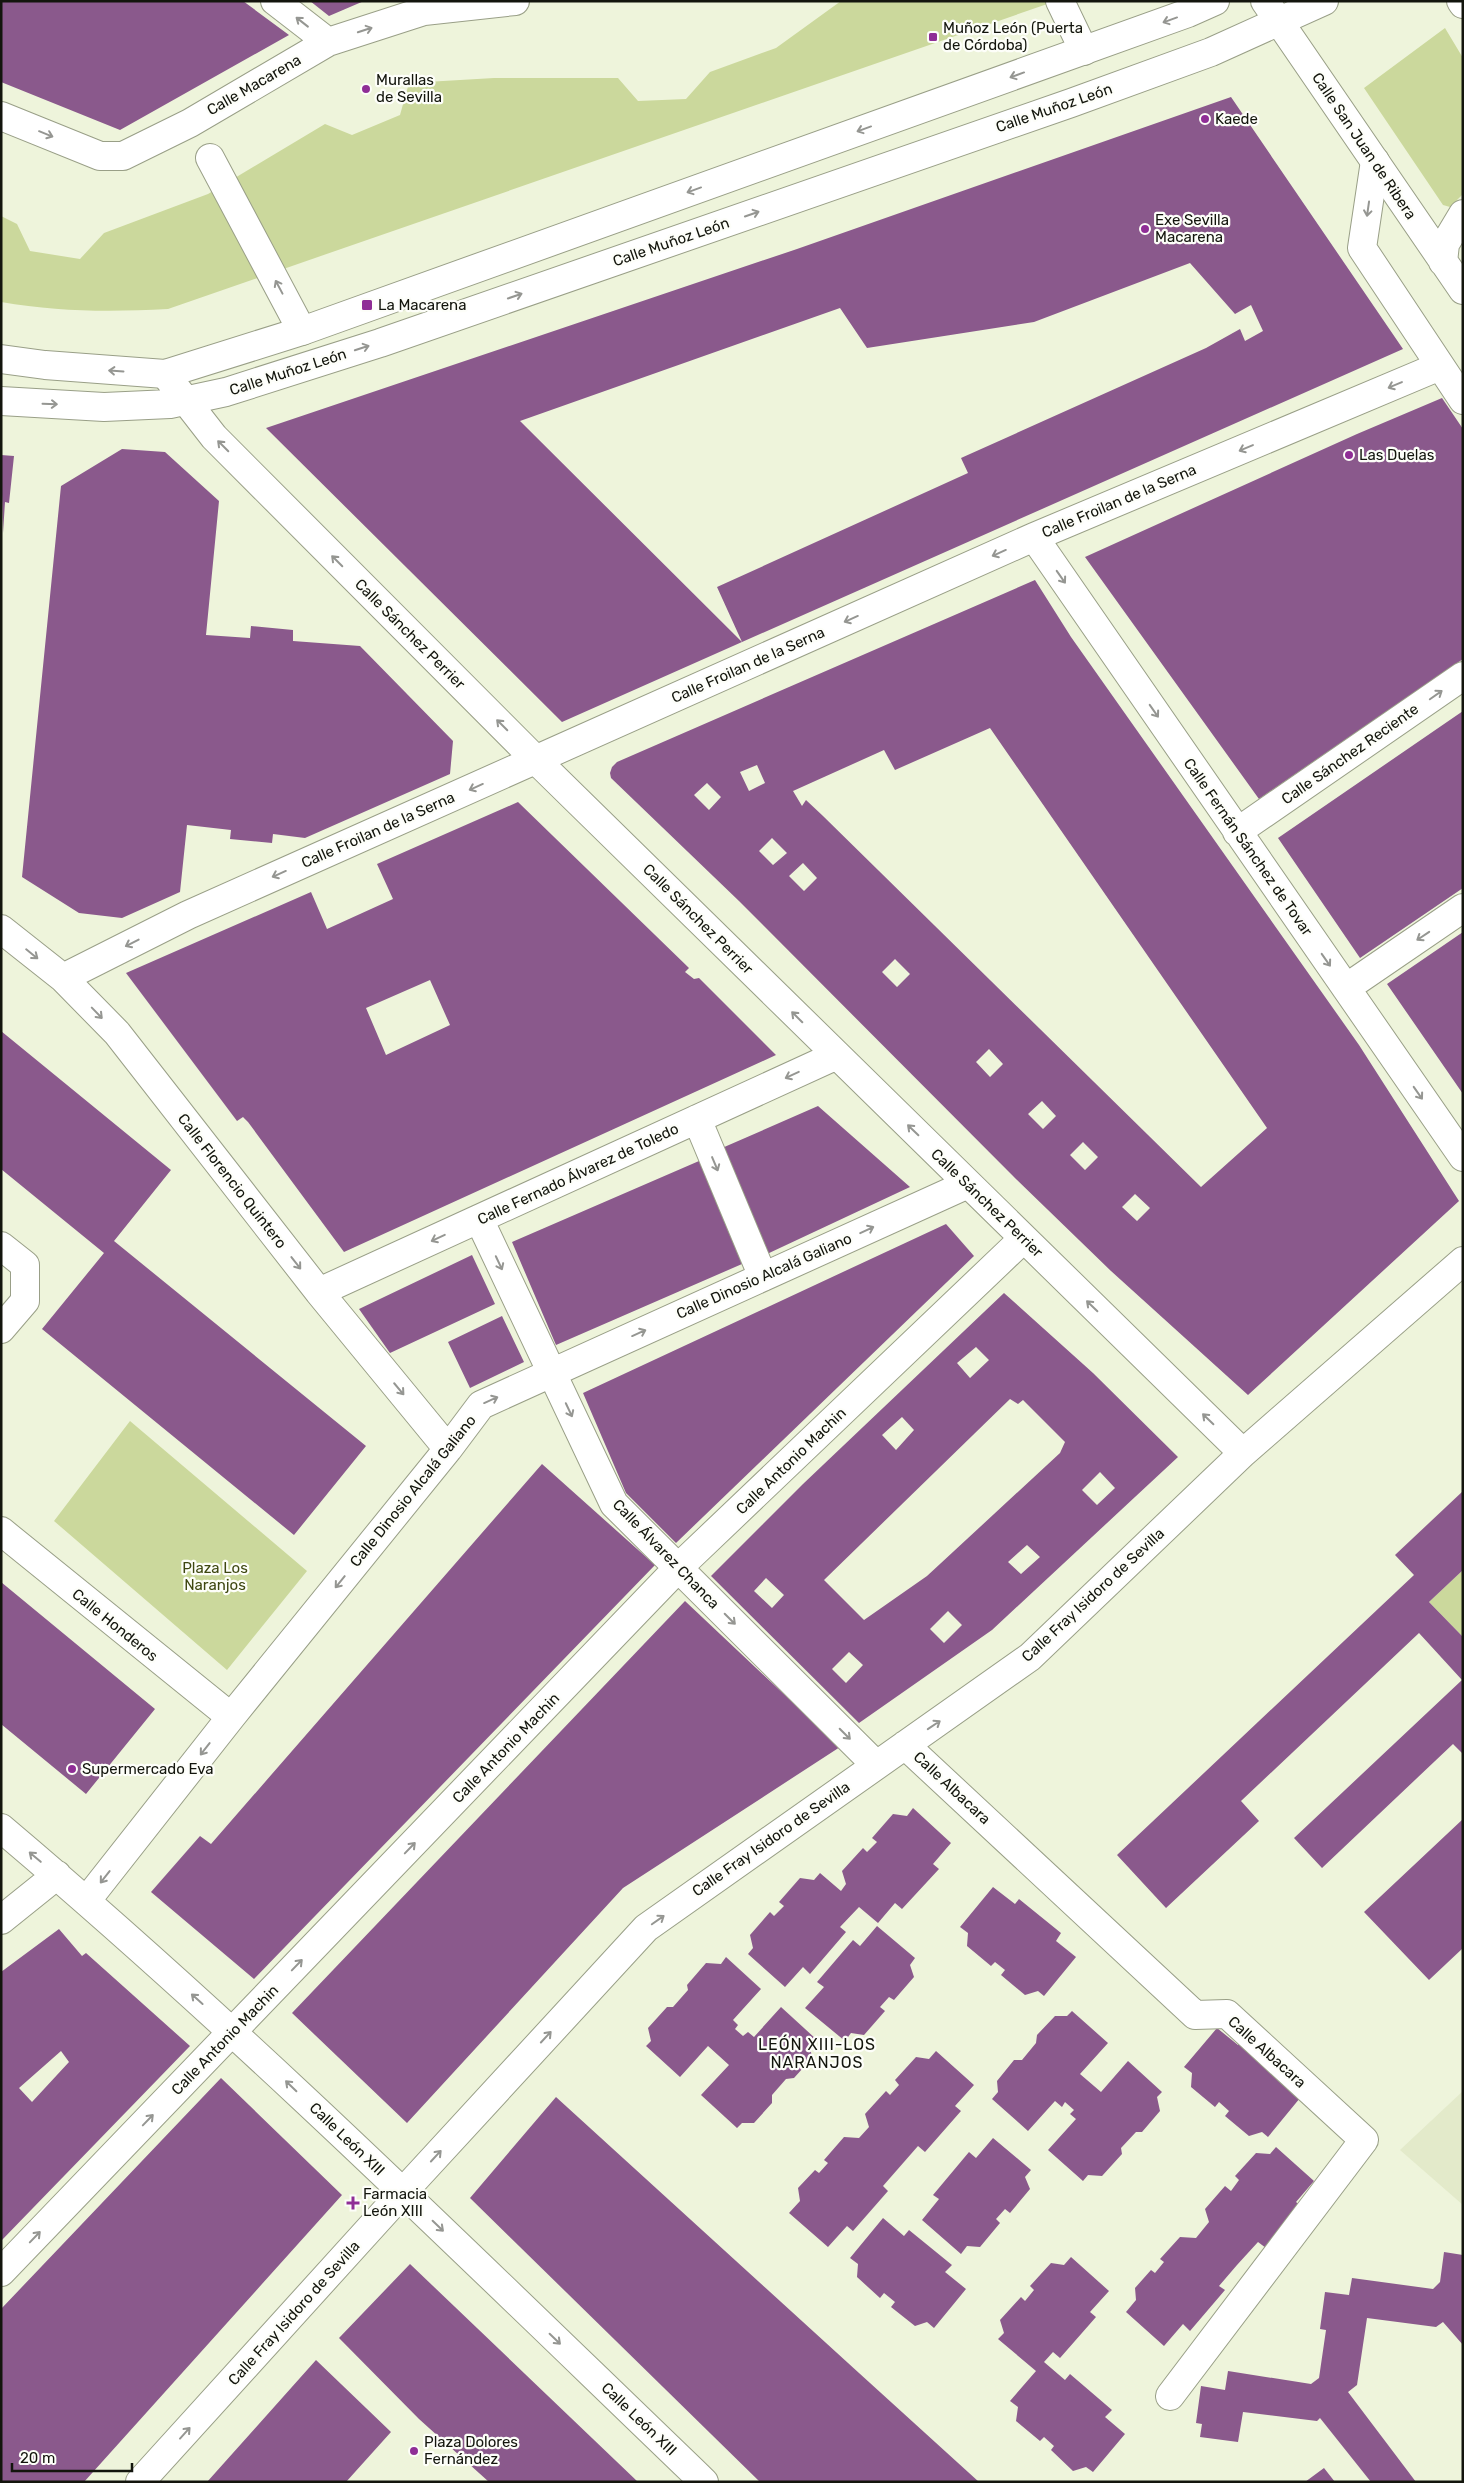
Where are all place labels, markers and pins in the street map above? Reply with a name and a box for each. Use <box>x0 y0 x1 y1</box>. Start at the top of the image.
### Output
place label: Muñoz León (Puerta de Córdoba) <box>943 19 1083 54</box>
marker: Muñoz León (Puerta de Córdoba) <box>927 31 939 43</box>
place label: Murallas de Sevilla <box>376 71 442 106</box>
marker: Murallas de Sevilla <box>360 83 372 95</box>
place label: Kaede <box>1215 110 1258 128</box>
marker: Kaede <box>1199 113 1211 125</box>
place label: Exe Sevilla Macarena <box>1155 211 1229 246</box>
marker: Exe Sevilla Macarena <box>1139 223 1151 235</box>
place label: La Macarena <box>378 296 466 314</box>
marker: La Macarena <box>360 298 374 312</box>
place label: Las Duelas <box>1359 446 1435 464</box>
marker: Las Duelas <box>1343 449 1355 461</box>
place label: Supermercado Eva <box>82 1760 214 1778</box>
marker: Supermercado Eva <box>66 1763 78 1775</box>
place label: Farmacia León XIII <box>363 2185 427 2220</box>
marker: Farmacia León XIII <box>347 2197 359 2209</box>
place label: Plaza Dolores Fernández <box>424 2433 518 2468</box>
marker: Plaza Dolores Fernández <box>408 2445 420 2457</box>

